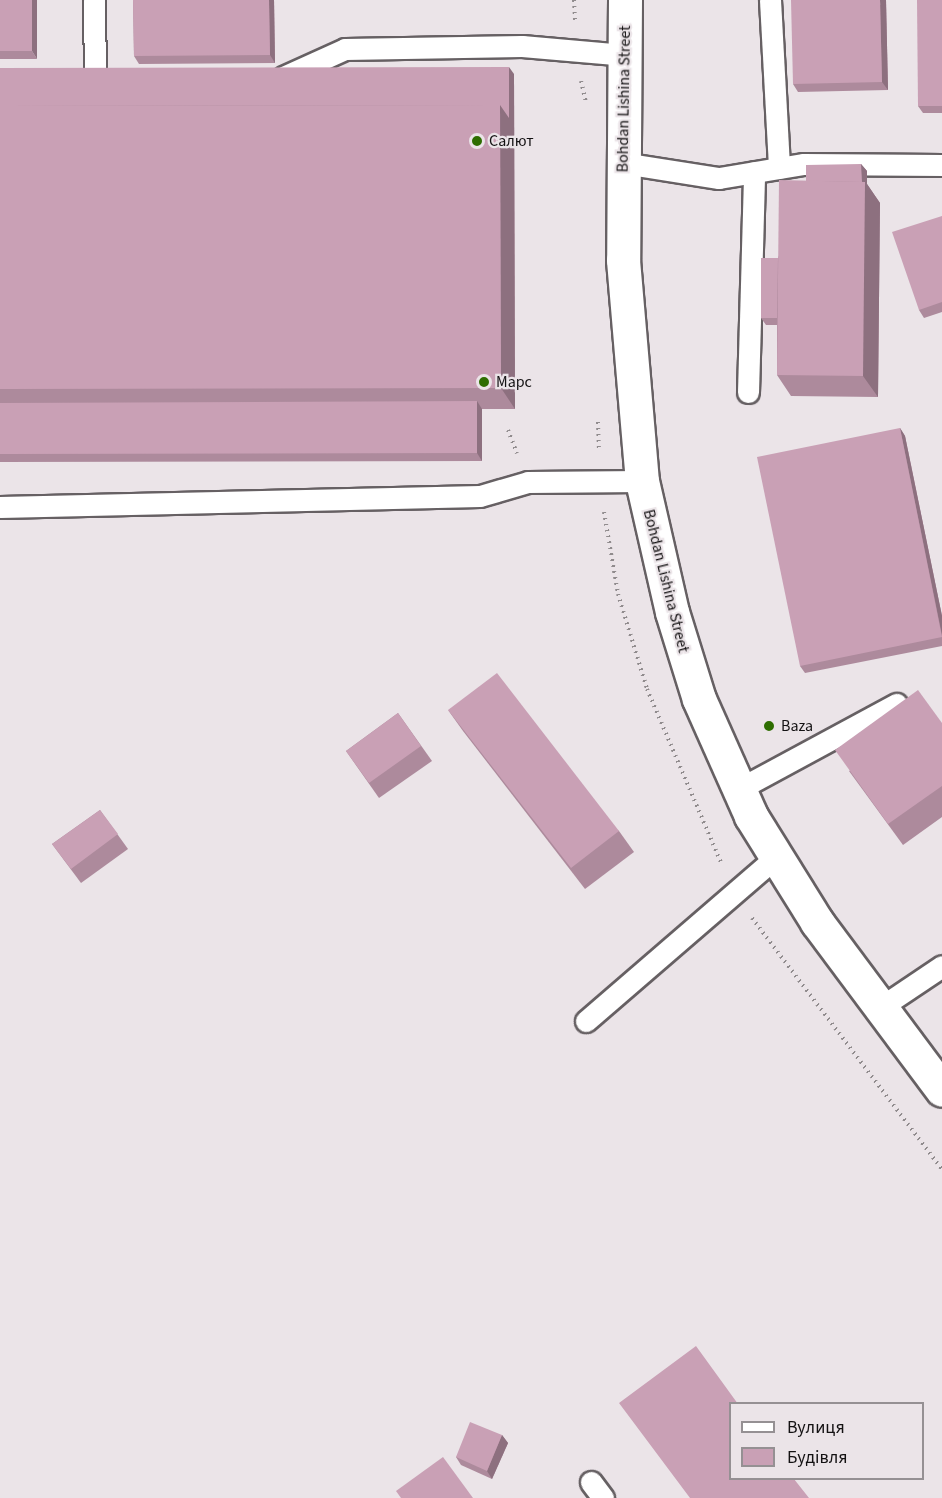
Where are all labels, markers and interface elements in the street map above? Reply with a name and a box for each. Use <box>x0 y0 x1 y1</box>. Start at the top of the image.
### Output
street label: Bohdan Lishina Street <box>613 25 635 173</box>
place label: Салют <box>489 131 534 151</box>
marker: Салют <box>470 134 484 148</box>
place label: Марс <box>496 372 532 392</box>
marker: Марс <box>477 375 491 389</box>
street label: Bohdan Lishina Street <box>639 507 693 655</box>
place label: Baza <box>781 716 813 736</box>
marker: Baza <box>762 719 776 733</box>
legend <box>729 1402 924 1480</box>
text: Вулиця <box>787 1415 845 1440</box>
text: Будівля <box>787 1445 847 1470</box>

